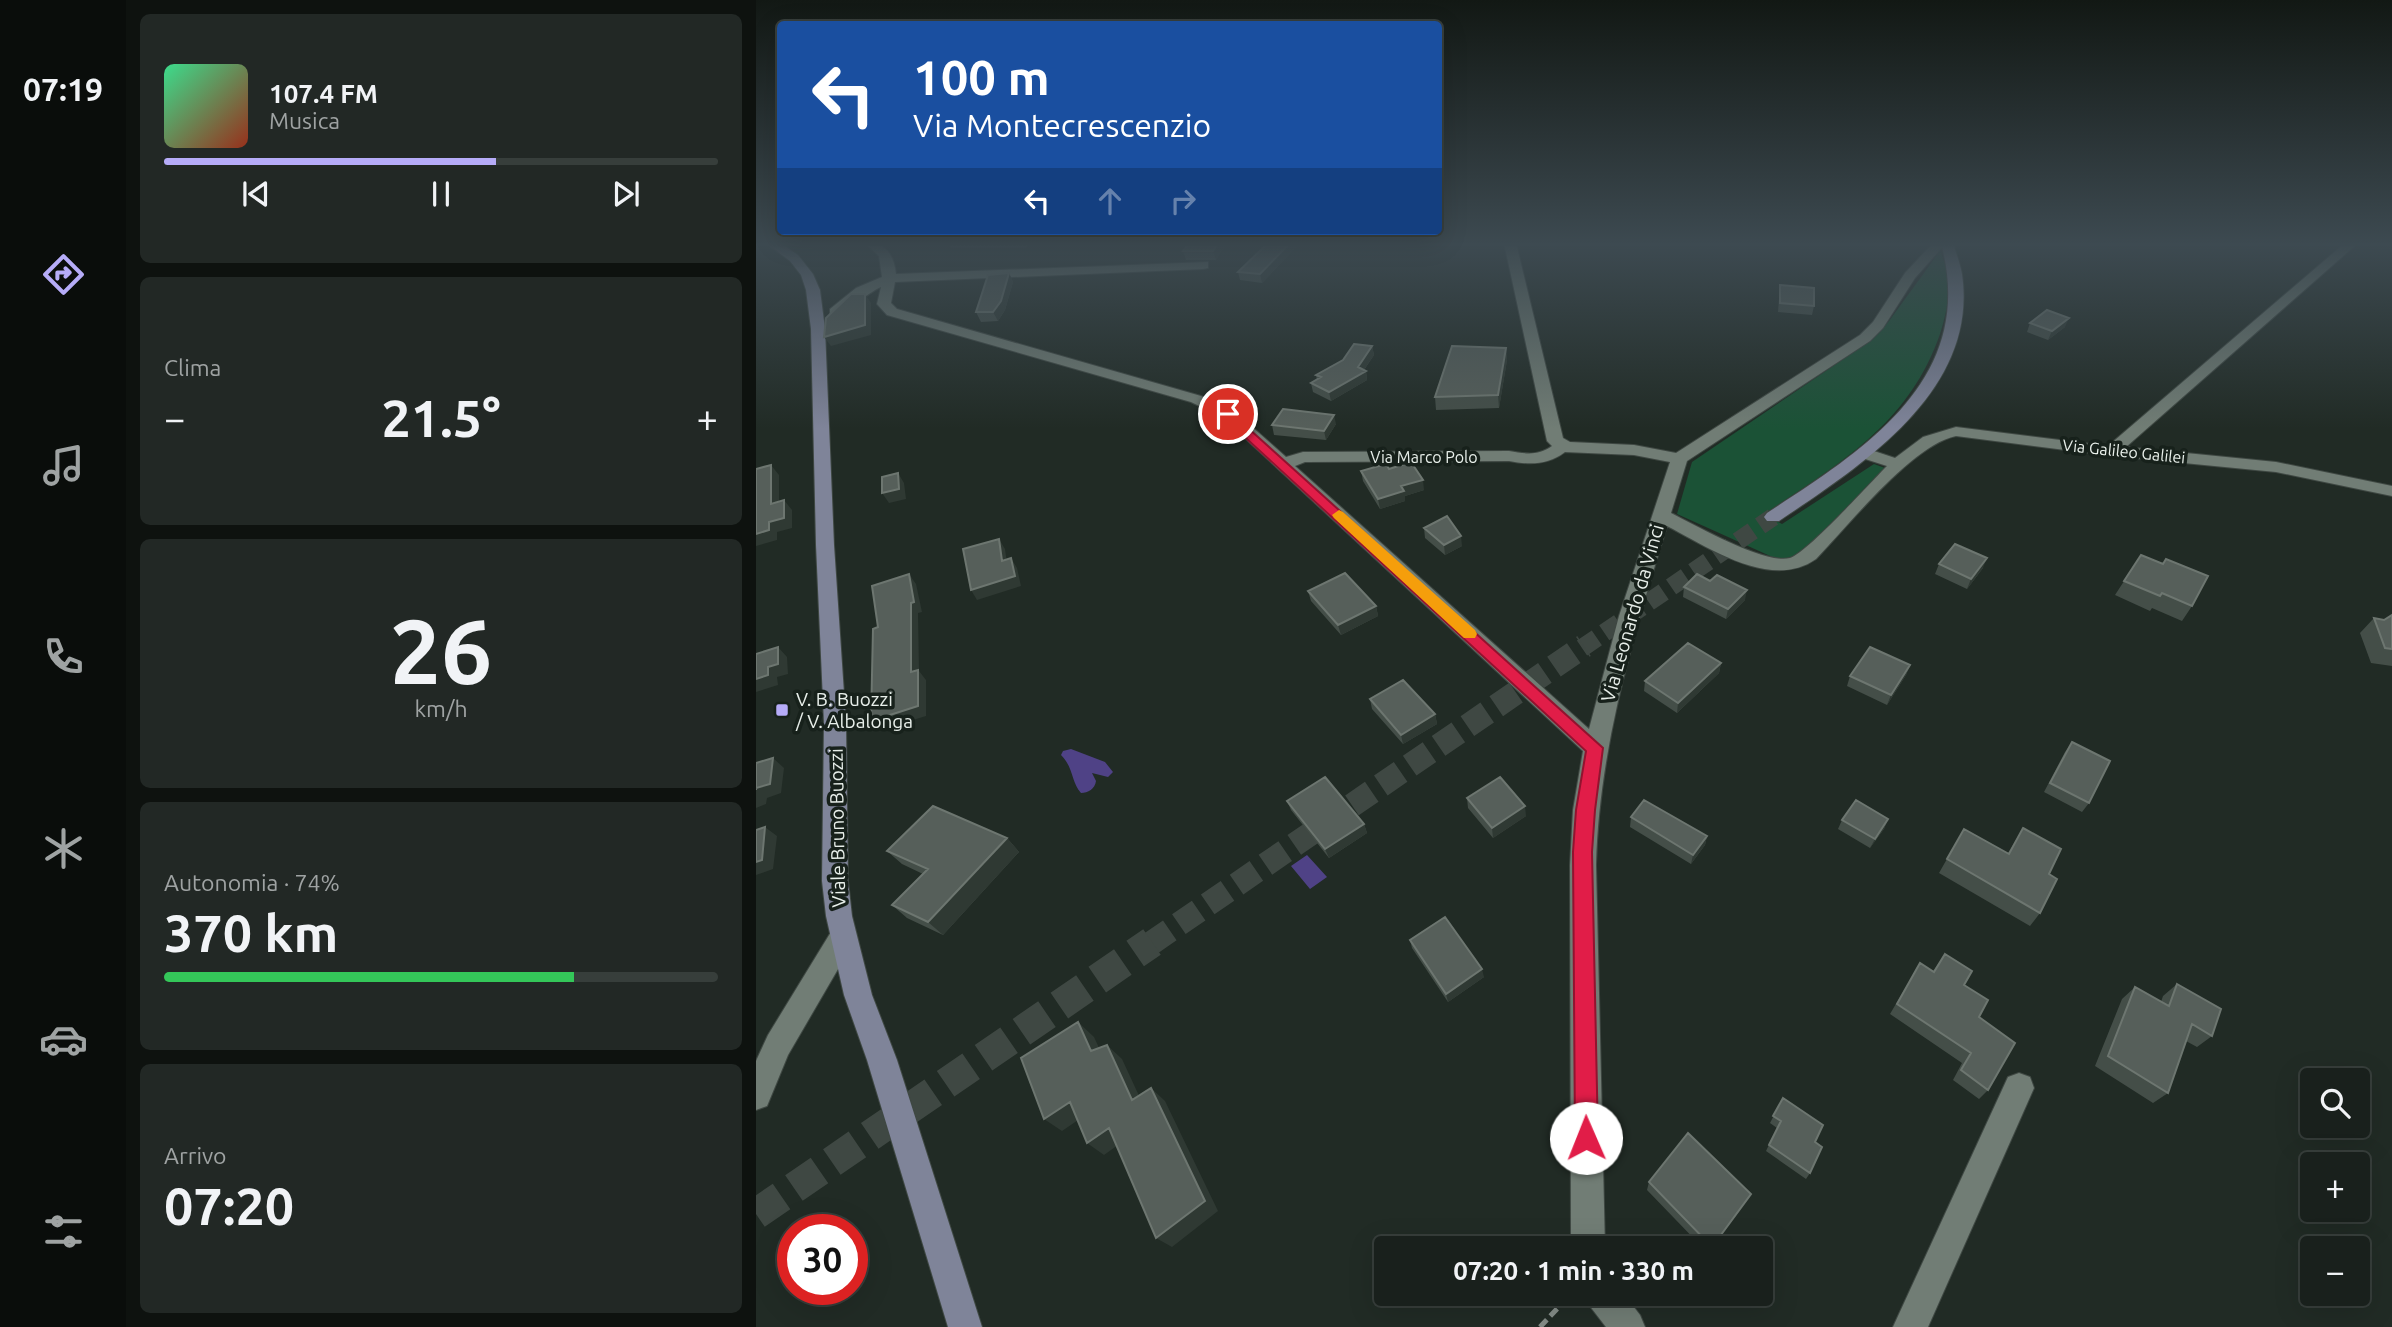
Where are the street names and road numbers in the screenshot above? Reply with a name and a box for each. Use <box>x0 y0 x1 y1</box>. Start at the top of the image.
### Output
street label: Via Galileo Galilei <box>2062 436 2186 466</box>
street label: Via Marco Polo <box>1370 448 1478 466</box>
street label: Via Leonardo da Vinci <box>1596 522 1668 704</box>
street label: Viale Bruno Buozzi <box>825 748 849 908</box>

